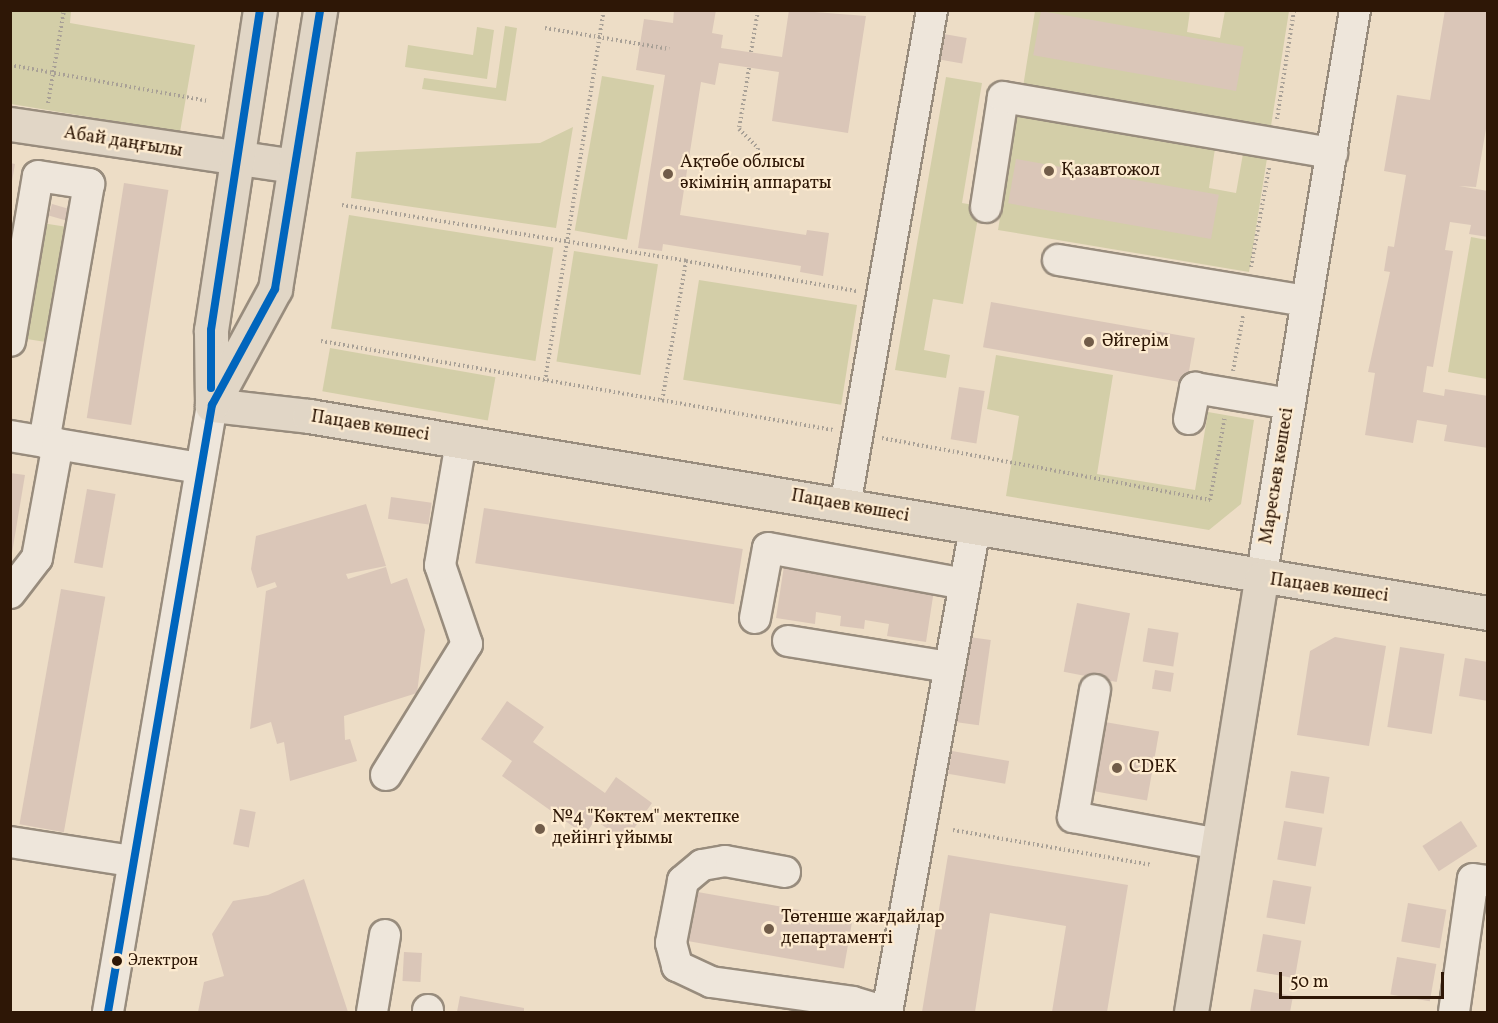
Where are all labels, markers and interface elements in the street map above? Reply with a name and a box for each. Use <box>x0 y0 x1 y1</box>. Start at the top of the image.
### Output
street label: Абай даңғылы <box>62 123 184 163</box>
place label: Ақтөбе облысы әкімінің аппараты <box>680 153 831 195</box>
place label: Қазавтожол <box>1061 160 1160 182</box>
marker: Қазавтожол <box>1042 164 1056 178</box>
marker: Ақтөбе облысы әкімінің аппараты <box>661 167 675 181</box>
place label: Әйгерім <box>1102 331 1169 353</box>
marker: Әйгерім <box>1080 333 1098 351</box>
street label: Маресьев көшесі <box>1257 406 1299 546</box>
street label: Пацаев көшесі <box>309 407 431 447</box>
street label: Пацаев көшесі <box>789 486 911 528</box>
street label: Пацаев көшесі <box>1268 570 1390 608</box>
place label: CDEK <box>1129 757 1177 779</box>
marker: CDEK <box>1110 761 1124 775</box>
place label: №4 "Көктем" мектепке дейінгі ұйымы <box>552 808 740 850</box>
marker: №4 "Көктем" мектепке дейінгі ұйымы <box>533 822 547 836</box>
place label: Төтенше жағдайлар департаменті <box>781 908 945 950</box>
marker: Төтенше жағдайлар департаменті <box>762 922 776 936</box>
place label: Электрон <box>128 951 198 971</box>
marker: Электрон <box>111 955 123 967</box>
scale bar <box>1282 960 1447 998</box>
text: 50 m <box>1290 970 1329 995</box>

